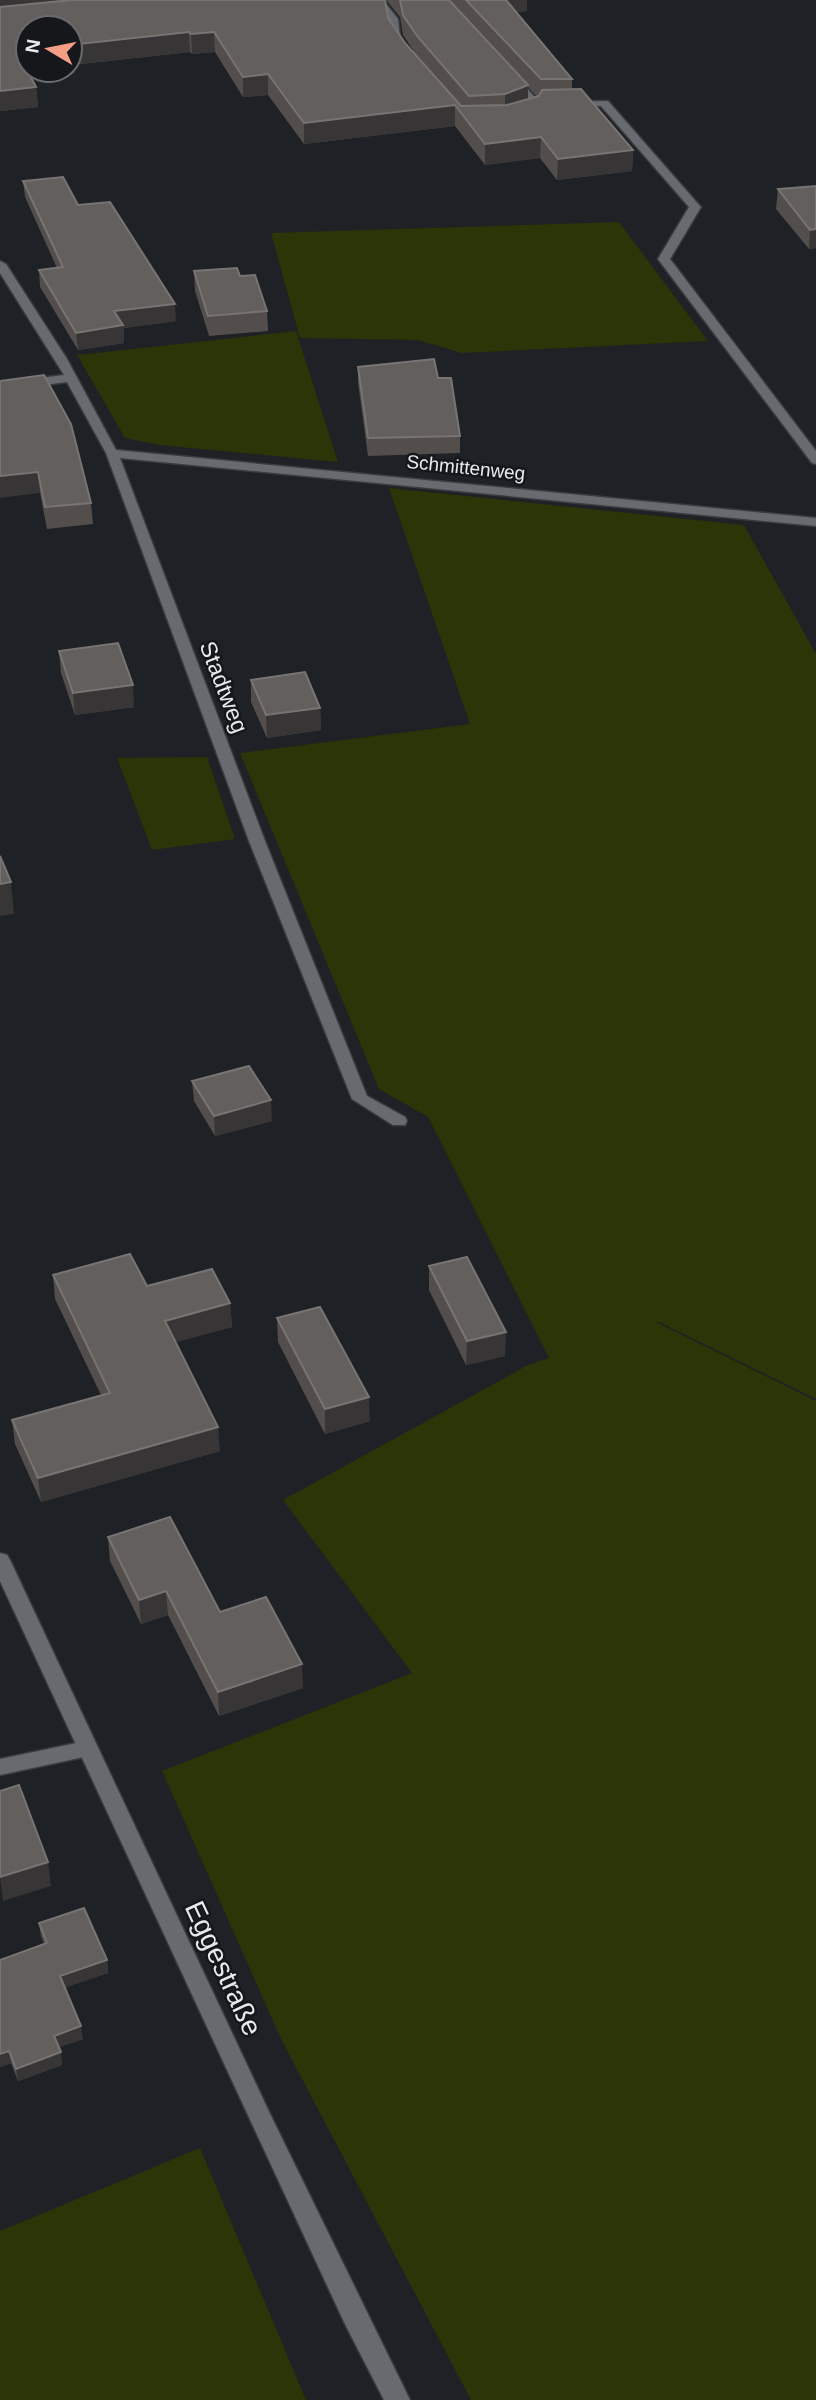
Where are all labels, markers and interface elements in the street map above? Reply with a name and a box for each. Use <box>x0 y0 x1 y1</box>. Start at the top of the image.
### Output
north arrow <box>14 14 84 84</box>
text: N <box>21 38 44 55</box>
street label: Schmittenweg <box>406 451 526 484</box>
street label: Stadtweg <box>195 638 253 736</box>
street label: Eggestraße <box>179 1896 268 2040</box>

